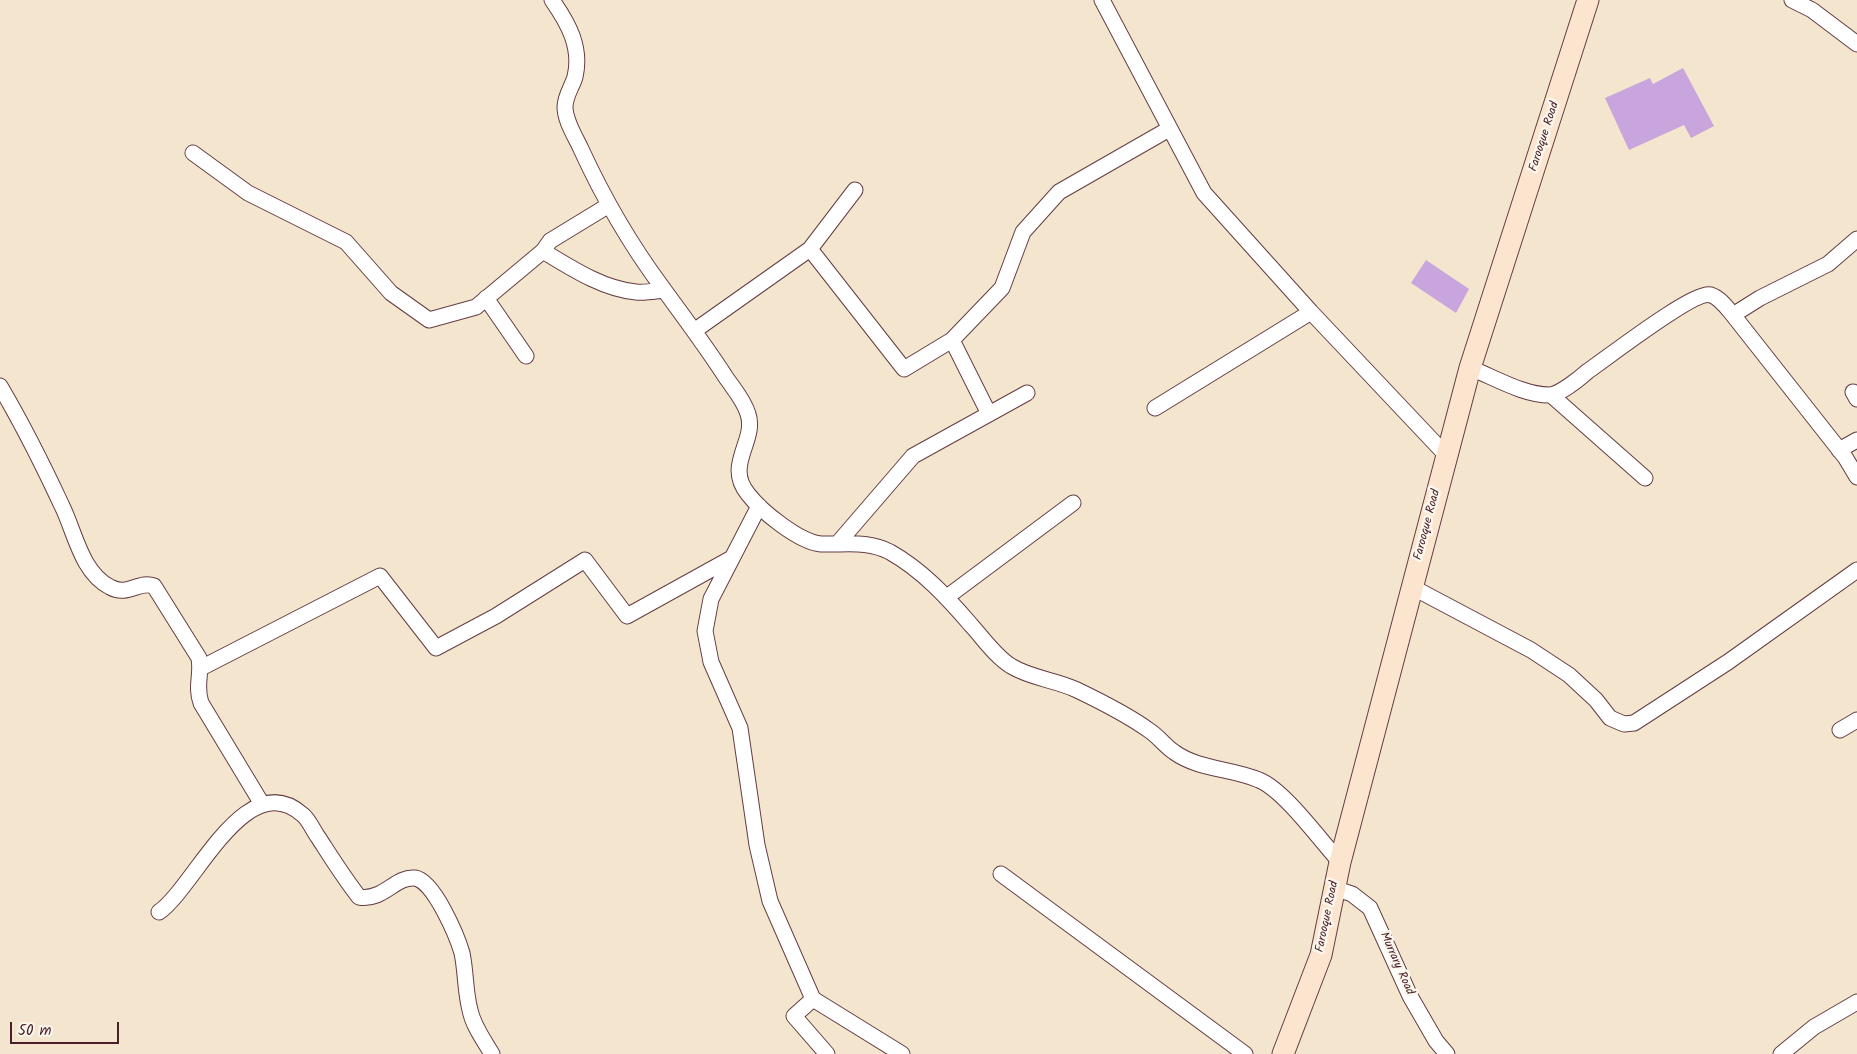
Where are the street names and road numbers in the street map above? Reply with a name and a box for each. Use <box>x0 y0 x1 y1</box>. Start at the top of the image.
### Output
street label: Farooque Road <box>1527 100 1563 174</box>
street label: Farooque Road <box>1412 488 1444 562</box>
street label: Farooque Road <box>1313 880 1343 954</box>
street label: Murrary Road <box>1376 930 1416 998</box>

